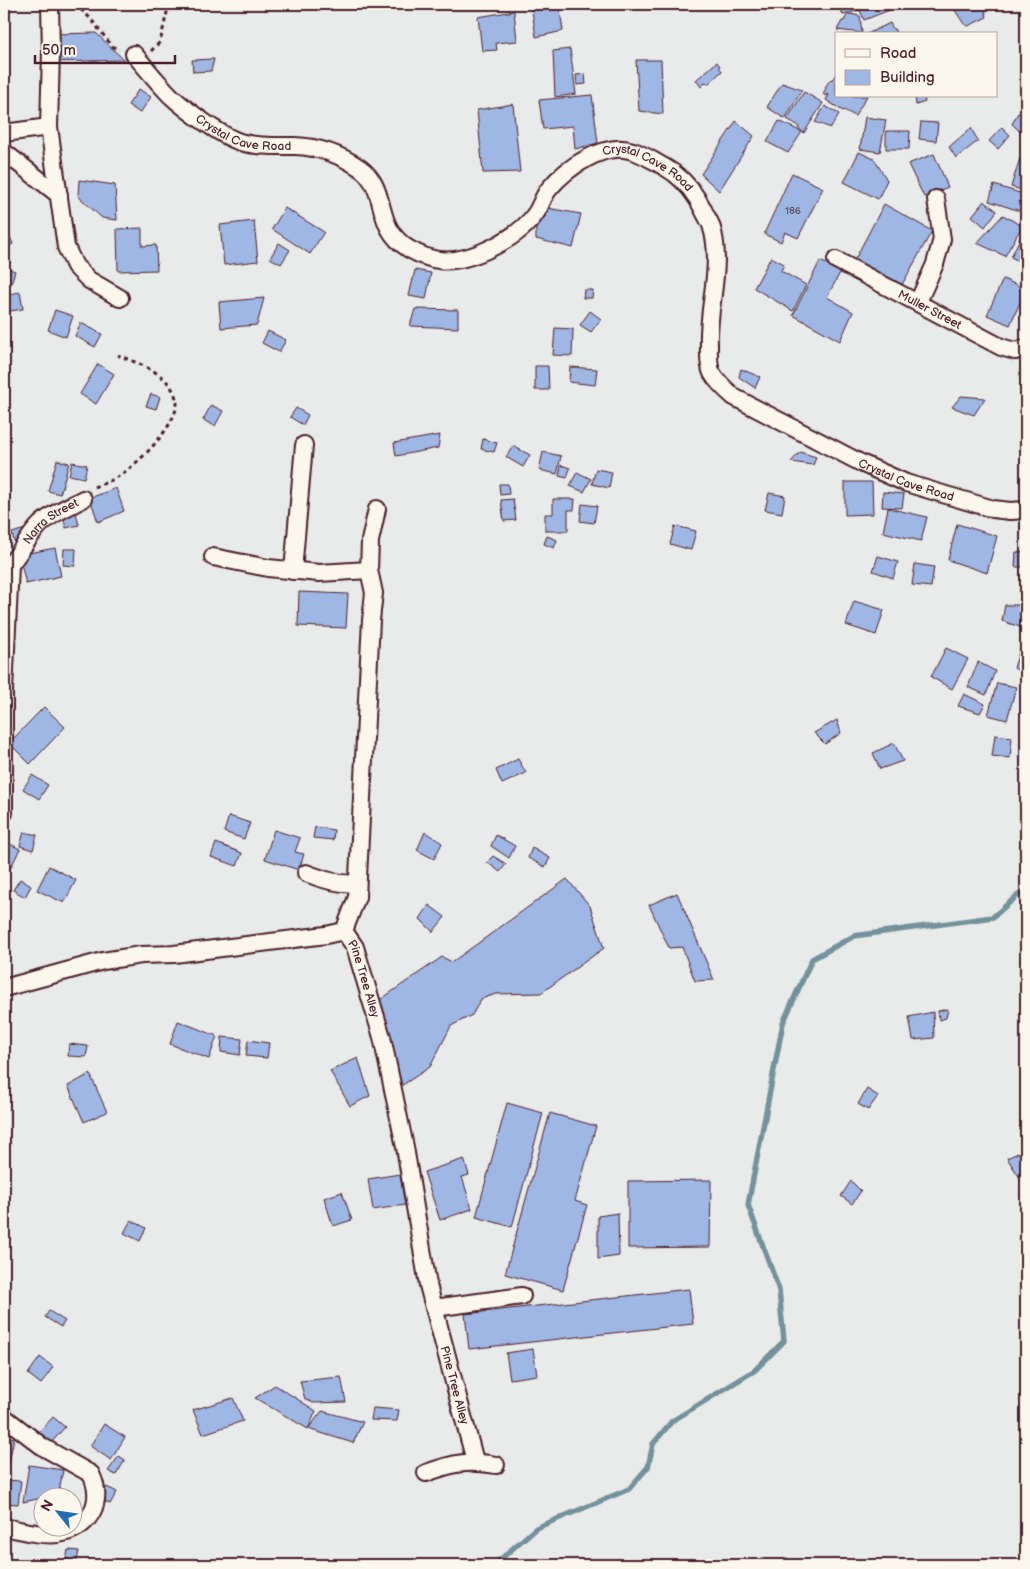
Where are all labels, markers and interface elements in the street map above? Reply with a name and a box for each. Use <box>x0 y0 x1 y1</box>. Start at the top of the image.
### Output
scale bar <box>35 32 175 64</box>
legend <box>835 32 998 98</box>
text: 50 m <box>42 41 76 60</box>
text: Road <box>880 44 916 63</box>
text: Building <box>880 68 935 87</box>
street label: Crystal Cave Road <box>192 111 291 154</box>
street label: Crystal Cave Road <box>601 142 696 195</box>
house number: 186 <box>785 205 801 217</box>
street label: Muller Street <box>895 287 964 333</box>
street label: Crystal Cave Road <box>855 456 956 505</box>
street label: Narra Street <box>20 495 81 547</box>
street label: Pine Tree Alley <box>344 937 383 1020</box>
street label: Pine Tree Alley <box>437 1344 472 1427</box>
north arrow <box>32 1486 82 1536</box>
text: N <box>37 1497 57 1515</box>

